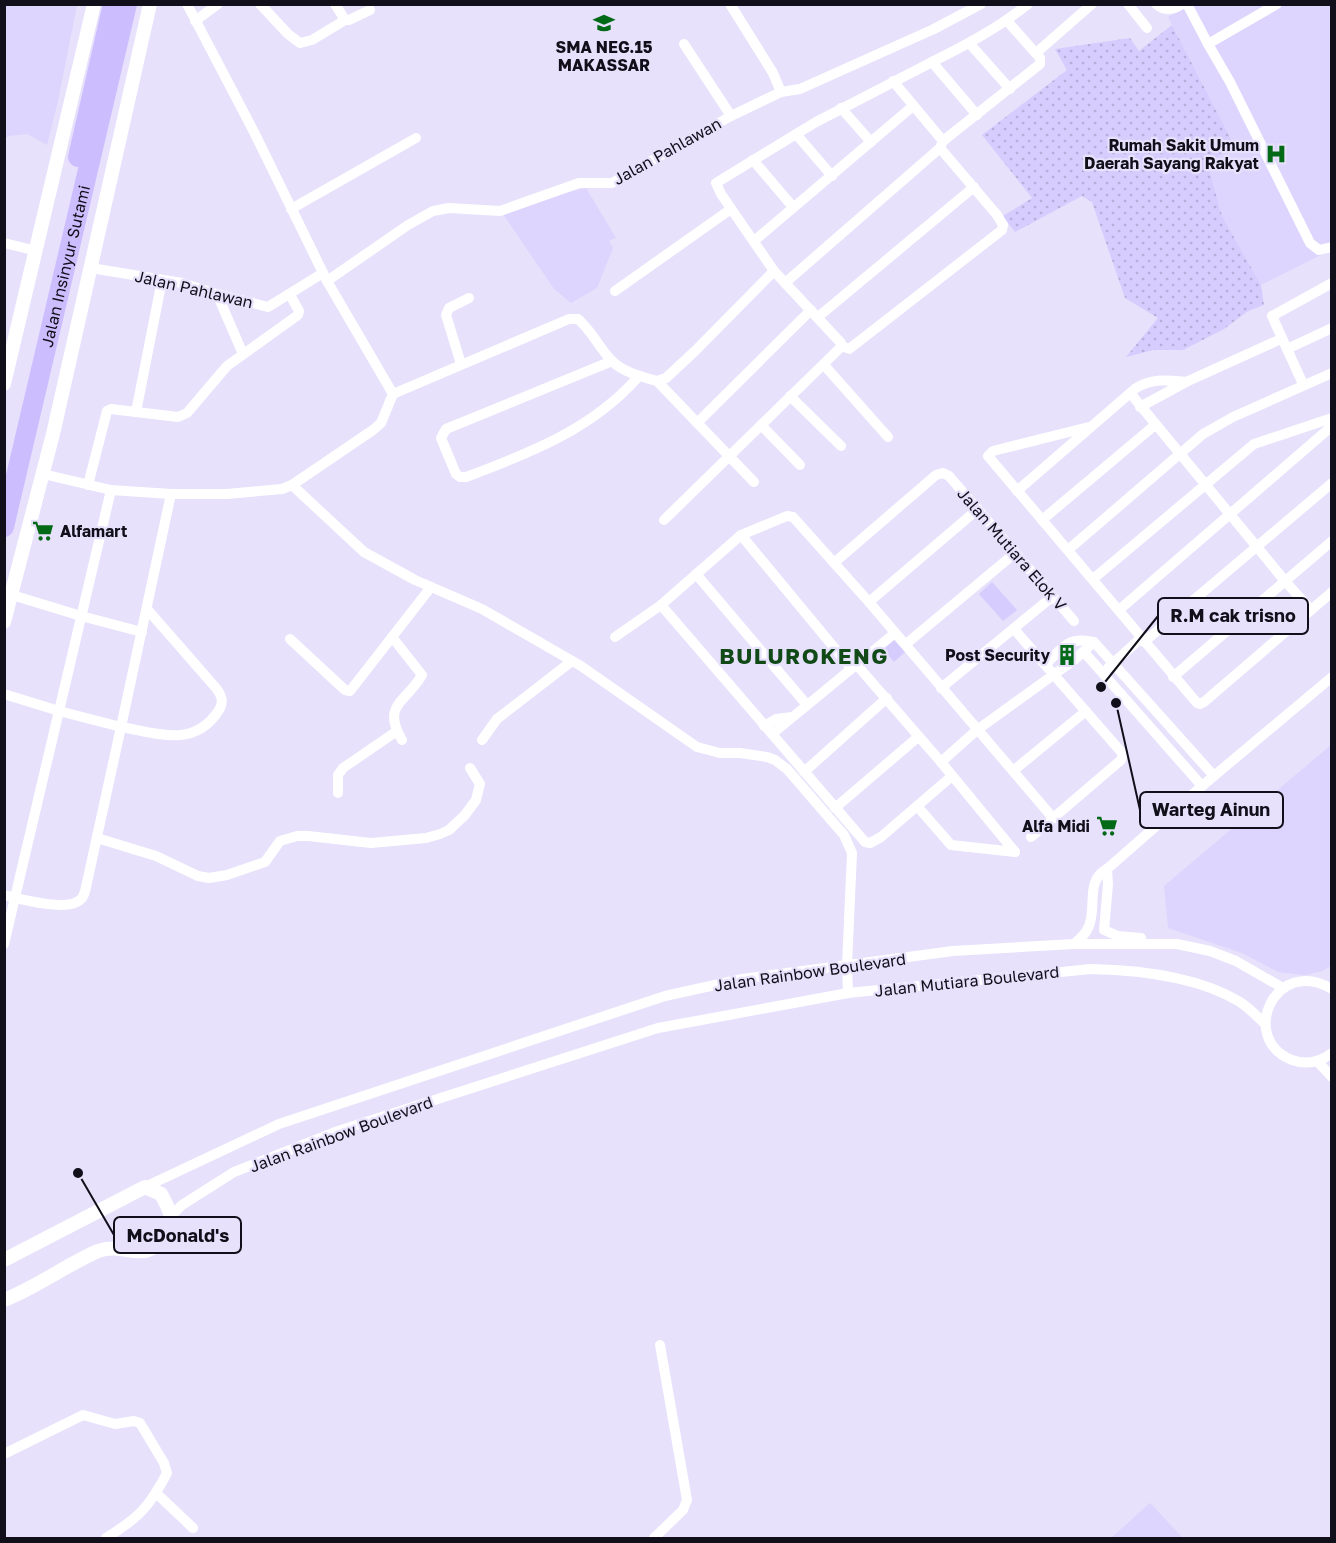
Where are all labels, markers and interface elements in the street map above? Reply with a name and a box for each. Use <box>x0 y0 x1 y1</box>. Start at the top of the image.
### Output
school or university icon: SMA NEG.15 MAKASSAR <box>592 11 616 35</box>
place label: SMA NEG.15 MAKASSAR <box>556 37 653 75</box>
street label: Jalan Pahlawan <box>609 113 725 189</box>
place label: Rumah Sakit Umum Daerah Sayang Rakyat <box>1084 135 1259 173</box>
hospital icon: Rumah Sakit Umum Daerah Sayang Rakyat <box>1264 142 1288 166</box>
street label: Jalan Insinyur Sutami <box>37 183 94 349</box>
street label: Jalan Pahlawan <box>133 266 255 312</box>
street label: Jalan Mutiara Elok V <box>953 483 1071 615</box>
supermarket icon: Alfamart <box>31 519 55 543</box>
place label: Alfamart <box>60 521 127 541</box>
callout: R.M cak trisno <box>1158 598 1308 634</box>
text: R.M cak trisno <box>1170 604 1296 626</box>
district label: BULUROKENG <box>719 642 889 669</box>
building icon: Post Security <box>1055 643 1079 667</box>
place label: Post Security <box>945 645 1050 665</box>
callout: Warteg Ainun <box>1140 792 1283 828</box>
text: Warteg Ainun <box>1152 798 1270 820</box>
supermarket icon: Alfa Midi <box>1095 814 1119 838</box>
place label: Alfa Midi <box>1022 816 1090 836</box>
street label: Jalan Rainbow Boulevard <box>713 949 907 995</box>
street label: Jalan Mutiara Boulevard <box>874 961 1060 1001</box>
street label: Jalan Rainbow Boulevard <box>247 1092 435 1176</box>
callout: McDonald's <box>114 1217 241 1253</box>
text: McDonald's <box>127 1224 229 1246</box>

